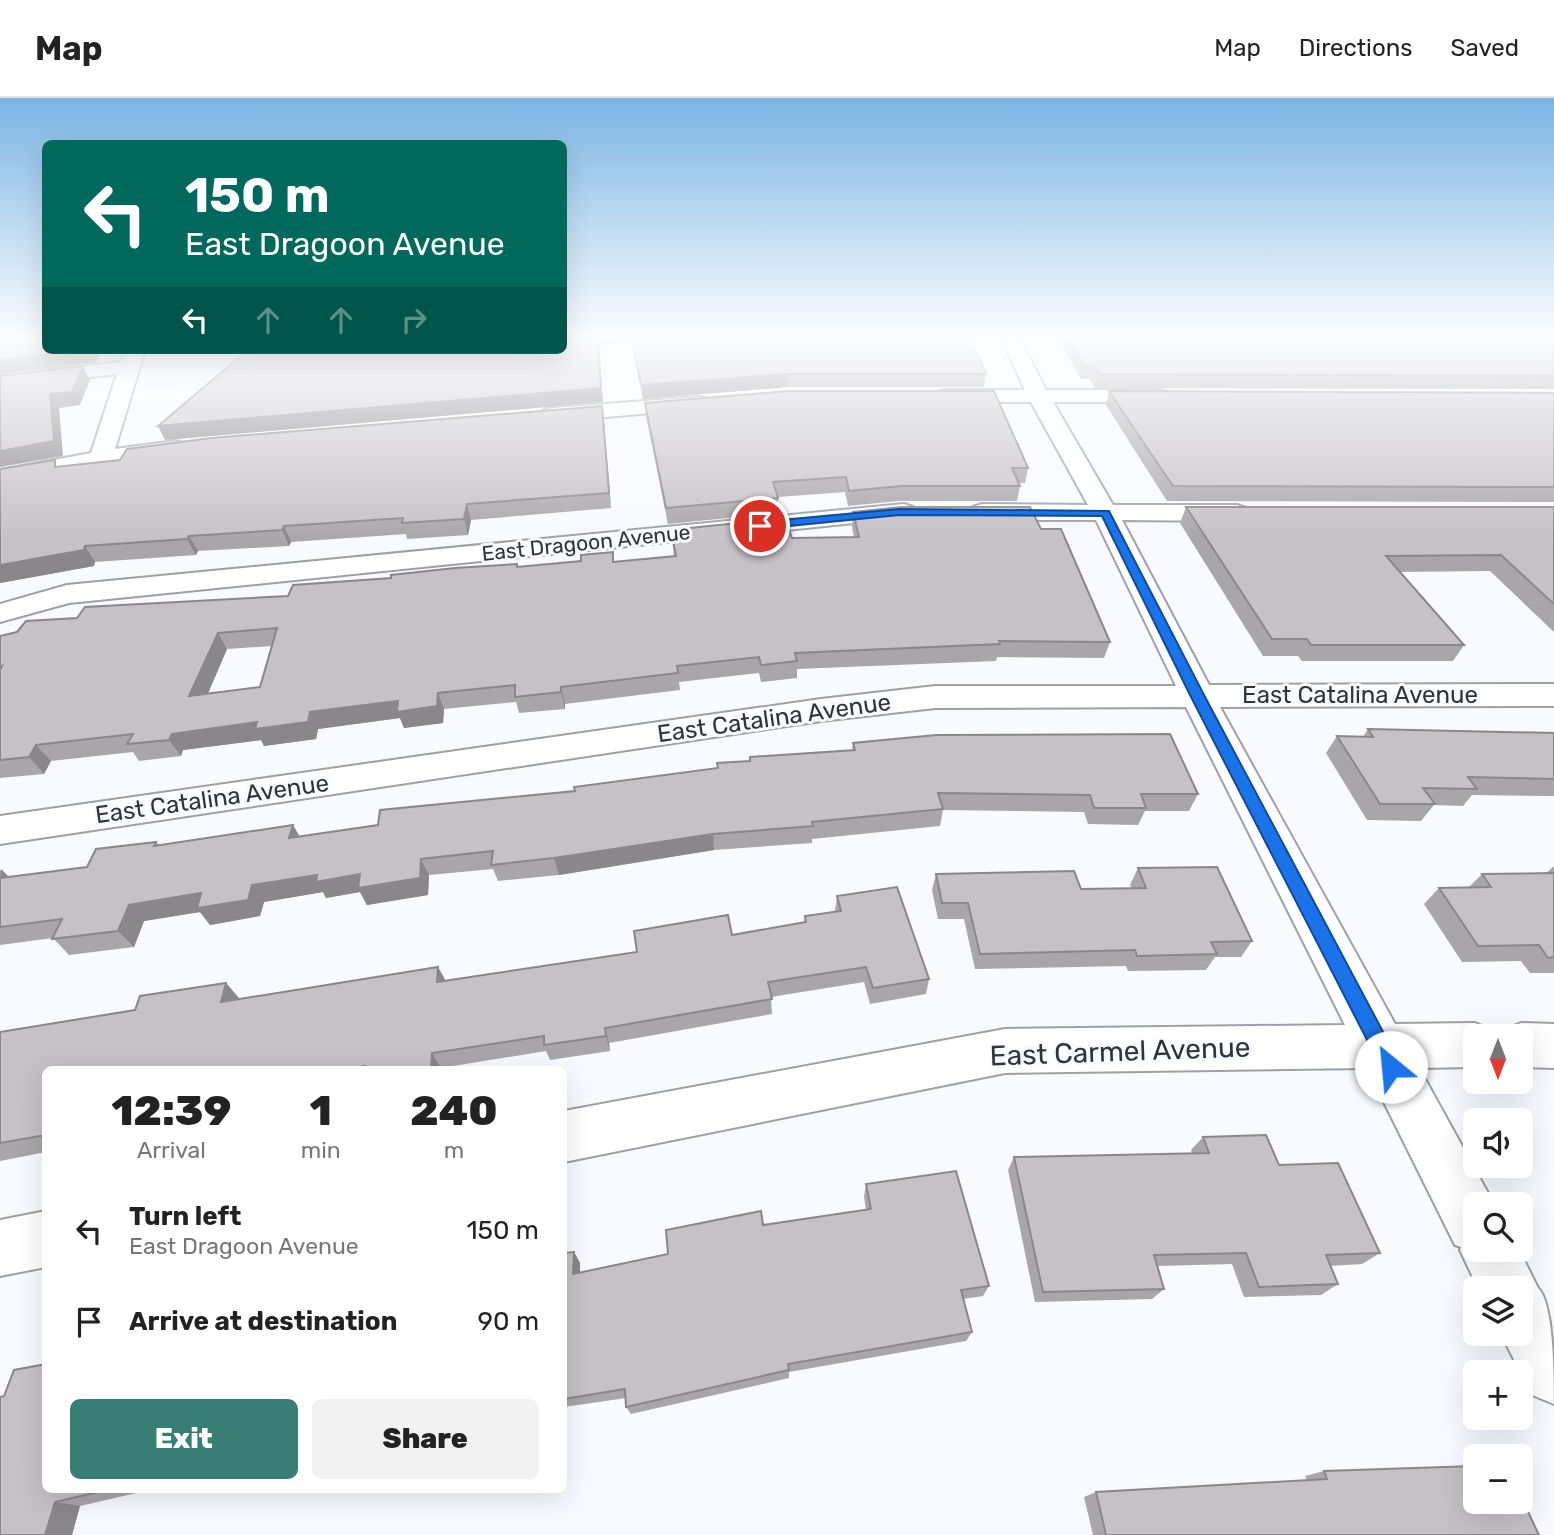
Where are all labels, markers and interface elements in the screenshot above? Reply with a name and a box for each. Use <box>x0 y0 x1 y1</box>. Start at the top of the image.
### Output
text: Map <box>35 29 103 68</box>
text: Map <box>1214 34 1261 62</box>
text: Directions <box>1299 34 1412 62</box>
text: Saved <box>1450 34 1519 62</box>
text: 150 m <box>185 166 330 224</box>
icon: left <box>70 168 161 259</box>
text: East Dragoon Avenue <box>185 225 505 263</box>
icon: left <box>176 301 214 339</box>
icon: ahead <box>249 301 287 339</box>
icon: ahead <box>322 301 360 339</box>
icon: right <box>395 301 433 339</box>
pin <box>730 496 790 556</box>
icon: arrive <box>741 507 779 545</box>
street label: East Dragoon Avenue <box>480 519 692 566</box>
street label: East Catalina Avenue <box>1242 681 1478 709</box>
street label: East Catalina Avenue <box>655 688 893 748</box>
street label: East Catalina Avenue <box>93 769 331 829</box>
north arrow <box>1463 1024 1533 1094</box>
map controls <box>1463 1024 1533 1514</box>
street label: East Carmel Avenue <box>989 1030 1251 1073</box>
position arrow <box>1354 1030 1428 1104</box>
text: 12:39 <box>111 1086 231 1136</box>
text: 1 <box>310 1086 332 1136</box>
text: 240 <box>410 1086 498 1136</box>
button: sound <box>1463 1108 1533 1178</box>
text: Arrival <box>137 1136 206 1164</box>
text: min <box>301 1136 341 1164</box>
text: m <box>444 1136 464 1164</box>
button: search <box>1463 1192 1533 1262</box>
text: Turn left <box>129 1201 241 1232</box>
icon: left <box>70 1212 108 1250</box>
text: 150 m <box>466 1215 539 1246</box>
text: East Dragoon Avenue <box>129 1232 359 1260</box>
button: layers <box>1463 1276 1533 1346</box>
icon: arrive <box>70 1303 108 1341</box>
text: Arrive at destination <box>129 1306 397 1337</box>
text: 90 m <box>478 1306 539 1337</box>
button: + <box>1463 1360 1533 1430</box>
button: Exit <box>70 1399 298 1479</box>
button: Share <box>312 1399 539 1479</box>
button: − <box>1463 1444 1533 1514</box>

